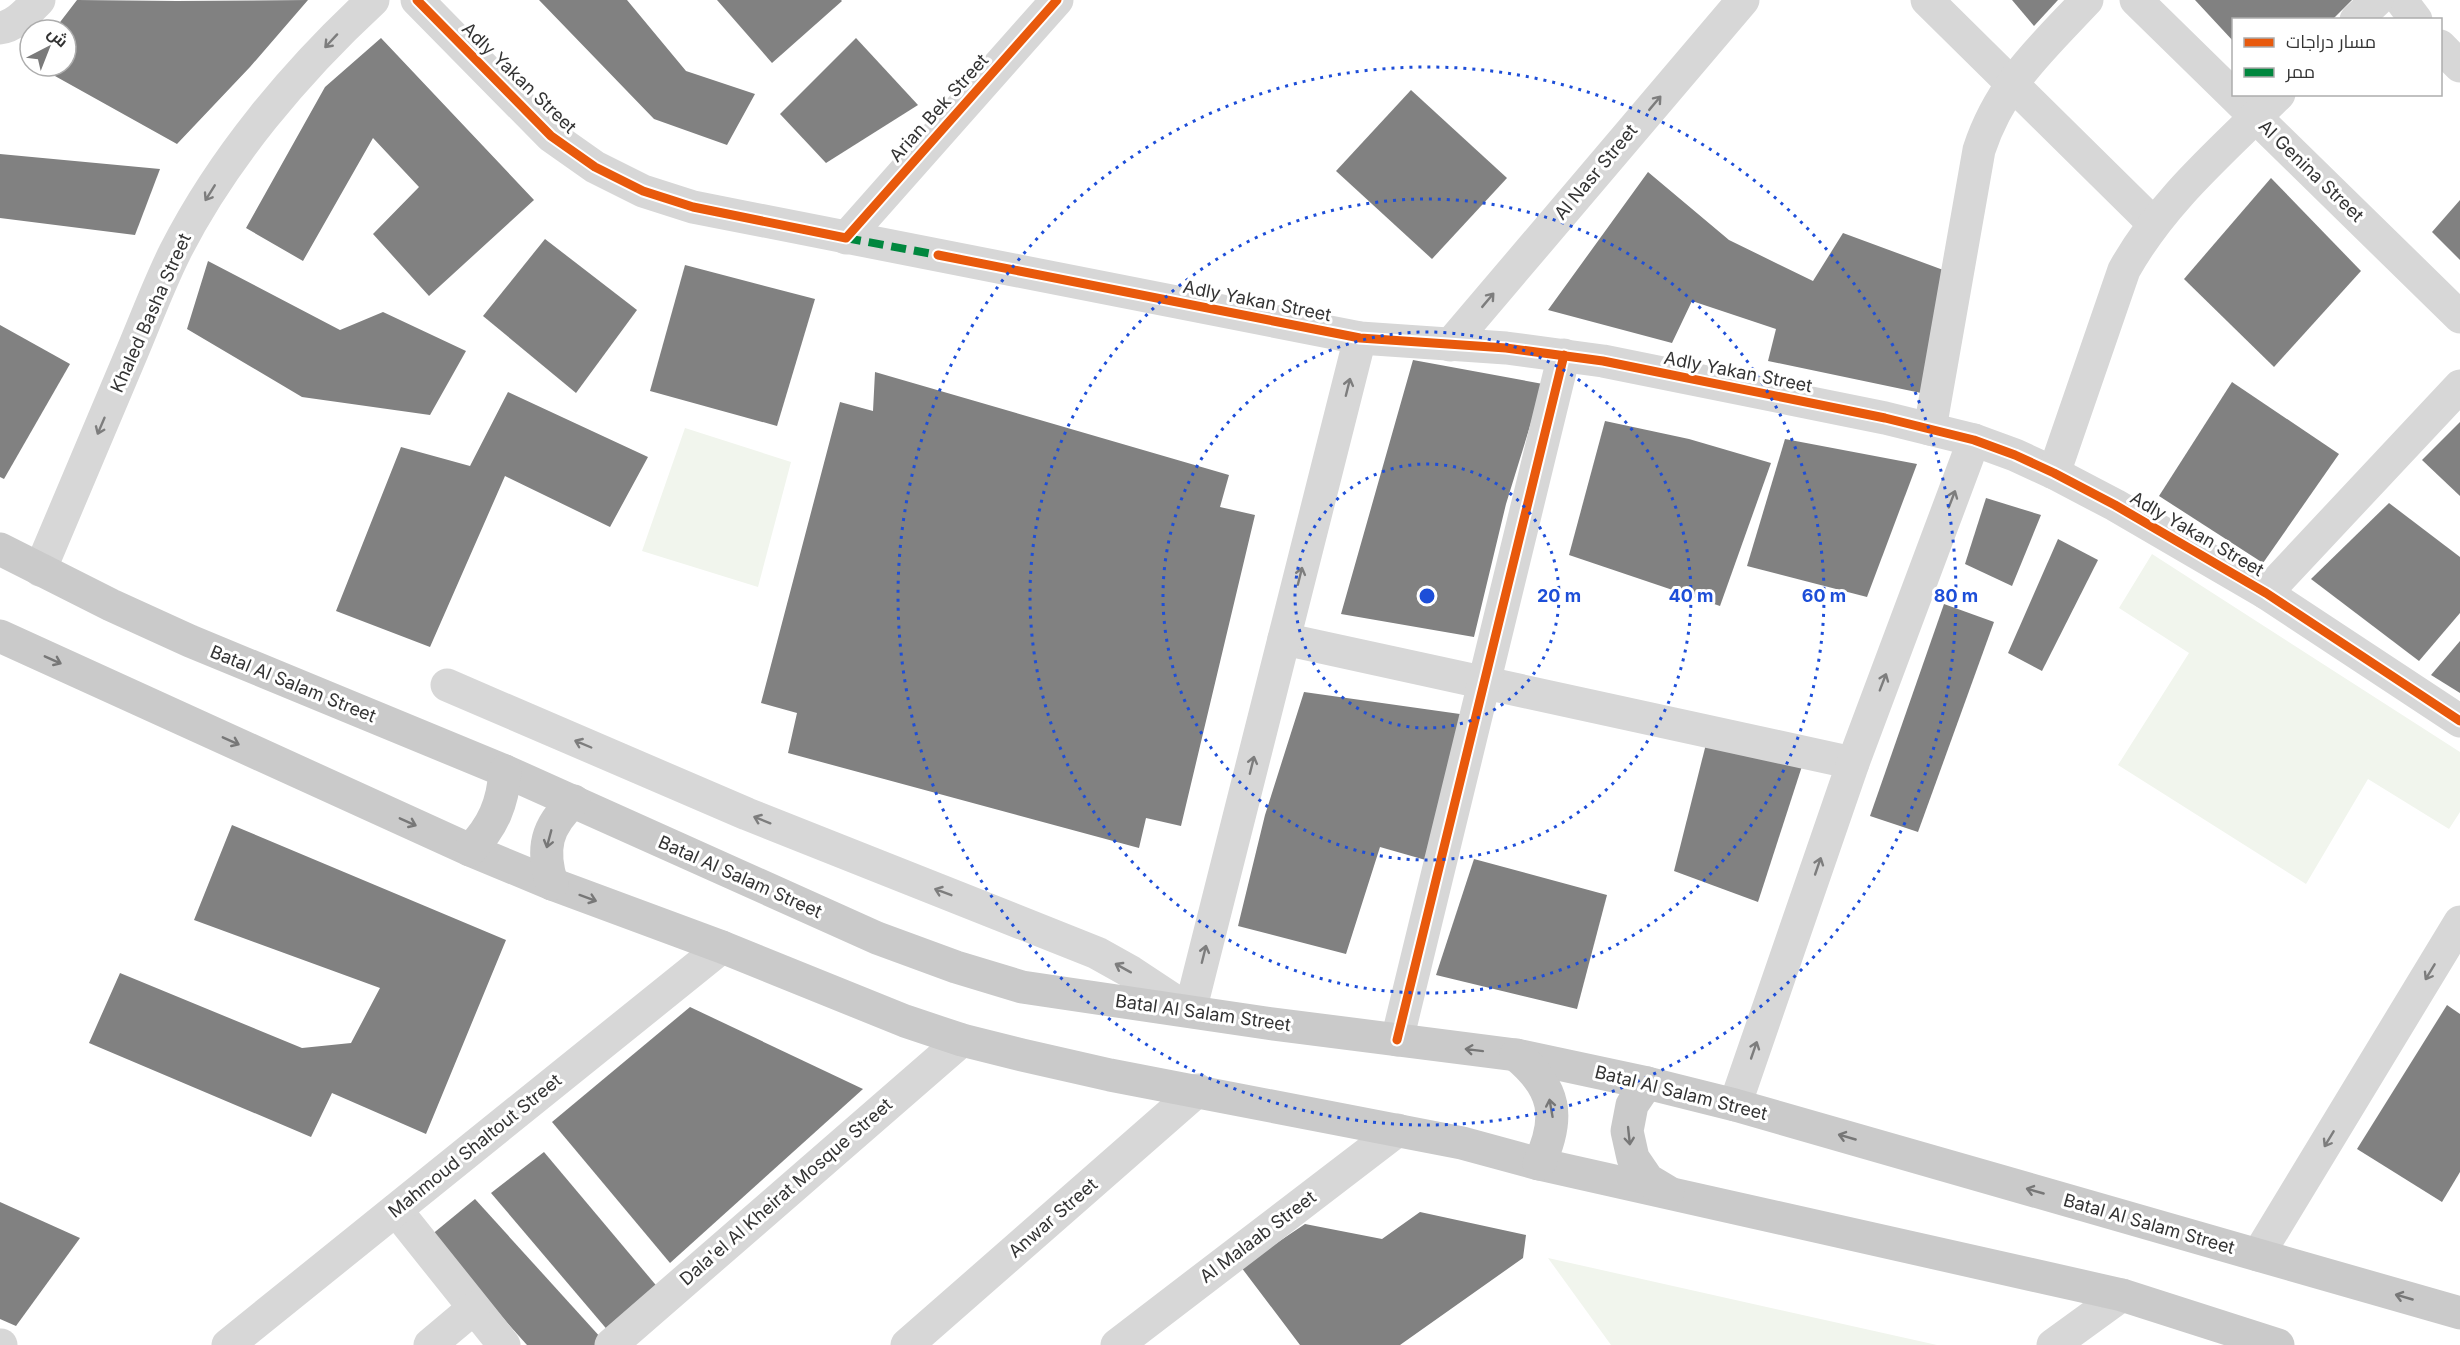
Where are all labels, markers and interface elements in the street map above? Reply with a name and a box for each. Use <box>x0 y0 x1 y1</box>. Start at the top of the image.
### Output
north arrow <box>18 18 78 78</box>
street label: Adly Yakan Street <box>458 18 581 138</box>
legend <box>2232 18 2442 96</box>
text: ش <box>44 23 72 51</box>
text: مسار دراجات <box>2286 31 2376 53</box>
one-way arrow <box>324 33 338 48</box>
street label: Arian Bek Street <box>885 49 993 166</box>
text: ممر <box>2285 61 2315 83</box>
one-way arrow <box>1648 96 1662 111</box>
street label: Al Genina Street <box>2255 115 2368 226</box>
street label: Al Nasr Street <box>1550 120 1642 223</box>
one-way arrow <box>203 184 215 201</box>
street label: Khaled Basha Street <box>106 230 195 396</box>
street label: Adly Yakan Street <box>1181 276 1333 325</box>
one-way arrow <box>1481 293 1495 308</box>
street label: Adly Yakan Street <box>1662 347 1814 396</box>
one-way arrow <box>1342 377 1354 396</box>
one-way arrow <box>95 417 106 435</box>
street label: Adly Yakan Street <box>2127 487 2268 580</box>
one-way arrow <box>1947 491 1958 509</box>
one-way arrow <box>1294 567 1306 586</box>
text: 20 m <box>1537 585 1581 606</box>
text: 40 m <box>1669 585 1714 606</box>
text: 60 m <box>1802 585 1846 606</box>
text: 80 m <box>1934 585 1978 606</box>
centre of rings <box>1417 586 1437 606</box>
street label: Batal Al Salam Street <box>207 641 379 726</box>
one-way arrow <box>44 655 62 667</box>
one-way arrow <box>1878 673 1889 692</box>
one-way arrow <box>221 736 239 747</box>
one-way arrow <box>574 738 592 749</box>
one-way arrow <box>1247 756 1258 775</box>
one-way arrow <box>754 814 772 825</box>
one-way arrow <box>399 816 417 828</box>
one-way arrow <box>542 829 554 848</box>
street label: Batal Al Salam Street <box>655 831 825 922</box>
one-way arrow <box>1813 857 1824 875</box>
one-way arrow <box>935 886 953 897</box>
one-way arrow <box>578 893 597 904</box>
one-way arrow <box>1199 945 1211 964</box>
one-way arrow <box>1115 962 1132 974</box>
one-way arrow <box>2423 963 2435 980</box>
street label: Batal Al Salam Street <box>1114 990 1292 1035</box>
one-way arrow <box>1750 1041 1761 1060</box>
one-way arrow <box>1464 1044 1484 1055</box>
street label: Batal Al Salam Street <box>1593 1061 1770 1124</box>
street label: Mahmoud Shaltout Street <box>384 1069 565 1222</box>
street label: Dala'el Al Kheirat Mosque Street <box>675 1094 896 1290</box>
one-way arrow <box>1545 1099 1556 1119</box>
one-way arrow <box>1624 1126 1635 1146</box>
one-way arrow <box>2322 1130 2334 1147</box>
one-way arrow <box>1838 1131 1857 1143</box>
street label: Anwar Street <box>1004 1173 1101 1262</box>
one-way arrow <box>2026 1185 2045 1196</box>
street label: Al Malaab Street <box>1196 1186 1320 1287</box>
street label: Batal Al Salam Street <box>2061 1189 2237 1258</box>
one-way arrow <box>2395 1291 2414 1302</box>

